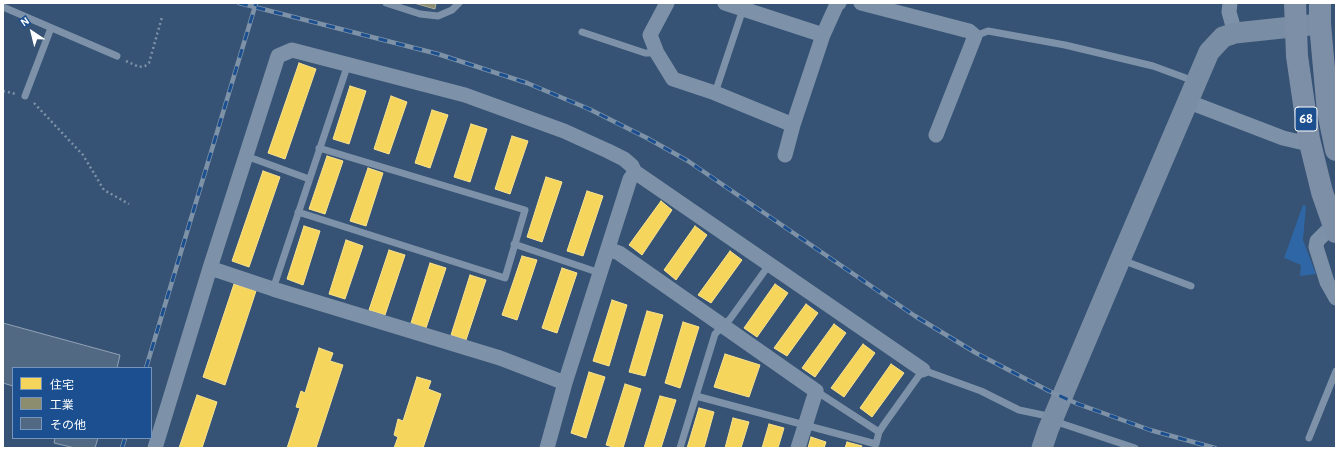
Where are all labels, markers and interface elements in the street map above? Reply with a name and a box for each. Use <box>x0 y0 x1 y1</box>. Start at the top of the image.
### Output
north arrow <box>12 12 52 52</box>
text: N <box>19 15 31 28</box>
road number: 68 <box>1295 107 1317 131</box>
legend <box>12 367 152 439</box>
text: 住宅 <box>50 379 74 391</box>
text: 工業 <box>50 399 74 411</box>
text: その他 <box>50 419 86 431</box>

